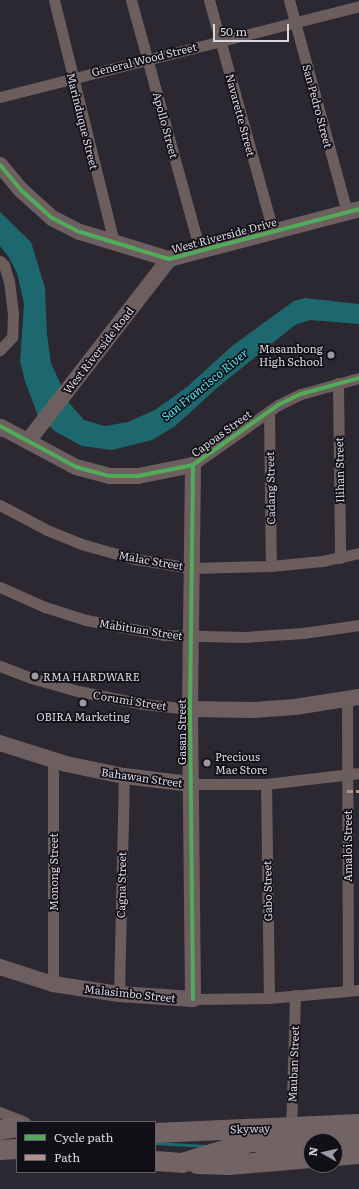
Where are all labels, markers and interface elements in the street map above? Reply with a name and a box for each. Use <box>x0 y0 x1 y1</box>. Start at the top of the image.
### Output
scale bar <box>215 16 291 42</box>
text: 50 m <box>220 22 247 40</box>
street label: General Wood Street <box>90 40 198 78</box>
street label: San Pedro Street <box>300 63 336 149</box>
street label: Marinduque Street <box>65 71 101 171</box>
street label: Navarette Street <box>224 72 258 158</box>
street label: Apollo Street <box>151 90 181 160</box>
street label: West Riverside Drive <box>170 215 278 255</box>
street label: West Riverside Road <box>60 304 136 396</box>
place label: Masambong High School <box>259 342 323 368</box>
water label: San Francisco River <box>159 346 251 424</box>
marker: Masambong High School <box>326 350 336 360</box>
street label: Capoas Street <box>188 407 254 459</box>
street label: Ilihan Street <box>332 437 346 503</box>
street label: Cadang Street <box>263 451 277 525</box>
street label: Malac Street <box>118 548 184 572</box>
street label: Mabituan Street <box>98 616 184 642</box>
place label: RMA HARDWARE <box>43 669 140 683</box>
marker: RMA HARDWARE <box>30 671 40 681</box>
street label: Corumi Street <box>92 688 168 712</box>
marker: OBIRA Marketing <box>78 698 88 708</box>
street label: Gasan Street <box>174 699 188 765</box>
place label: OBIRA Marketing <box>36 709 130 723</box>
place label: Precious Mae Store <box>215 750 268 776</box>
marker: Precious Mae Store <box>202 758 212 768</box>
street label: Bahawan Street <box>100 765 184 789</box>
street label: Amaloi Street <box>340 810 354 882</box>
street label: Monong Street <box>46 833 60 911</box>
street label: Cagna Street <box>114 852 128 918</box>
street label: Gabo Street <box>260 861 274 921</box>
street label: Malasimbo Street <box>84 982 176 1004</box>
street label: Mauban Street <box>285 1025 301 1103</box>
legend <box>16 1121 156 1173</box>
street label: Skyway <box>229 1121 271 1135</box>
text: Cycle path <box>54 1128 114 1146</box>
north arrow <box>303 1133 343 1173</box>
text: N <box>304 1146 321 1157</box>
text: Path <box>54 1148 80 1166</box>

